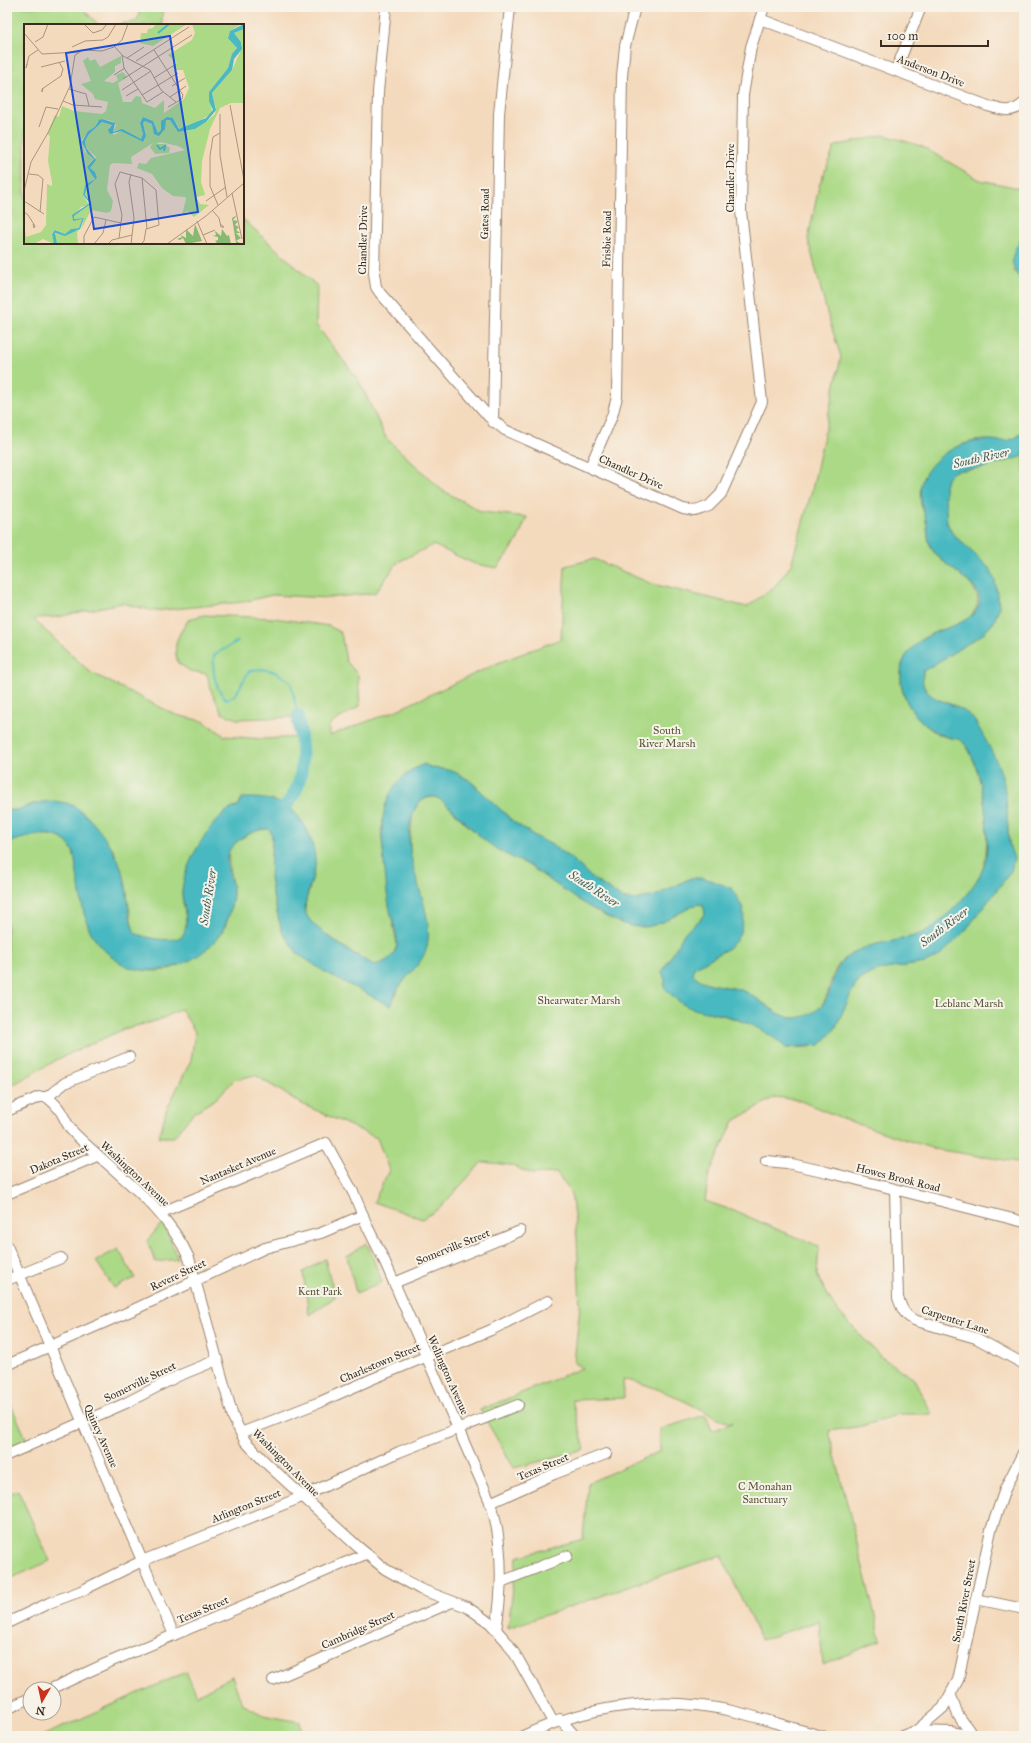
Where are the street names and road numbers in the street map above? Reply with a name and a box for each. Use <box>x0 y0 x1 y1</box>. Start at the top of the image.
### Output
street label: Anderson Drive <box>895 52 967 90</box>
street label: Chandler Drive <box>724 143 737 213</box>
street label: Gates Road <box>478 188 492 240</box>
street label: Chandler Drive <box>356 205 370 275</box>
street label: Frisbie Road <box>600 210 614 267</box>
street label: Chandler Drive <box>597 452 666 492</box>
street label: Washington Avenue <box>98 1139 173 1210</box>
street label: Dakota Street <box>28 1141 90 1177</box>
street label: Nantasket Avenue <box>198 1144 278 1188</box>
street label: Howes Brook Road <box>854 1161 942 1195</box>
street label: Somerville Street <box>414 1226 492 1268</box>
street label: Revere Street <box>148 1256 208 1294</box>
street label: Carpenter Lane <box>919 1303 991 1337</box>
street label: Wellington Avenue <box>425 1333 471 1417</box>
street label: Charlestown Street <box>338 1340 422 1386</box>
street label: Somerville Street <box>102 1359 178 1405</box>
street label: Quincy Avenue <box>81 1402 121 1470</box>
street label: Washington Avenue <box>250 1427 323 1500</box>
street label: Texas Street <box>515 1450 571 1484</box>
street label: Arlington Street <box>208 1486 283 1526</box>
street label: South River Street <box>950 1558 978 1644</box>
street label: Texas Street <box>175 1593 231 1627</box>
street label: Cambridge Street <box>319 1608 397 1652</box>

